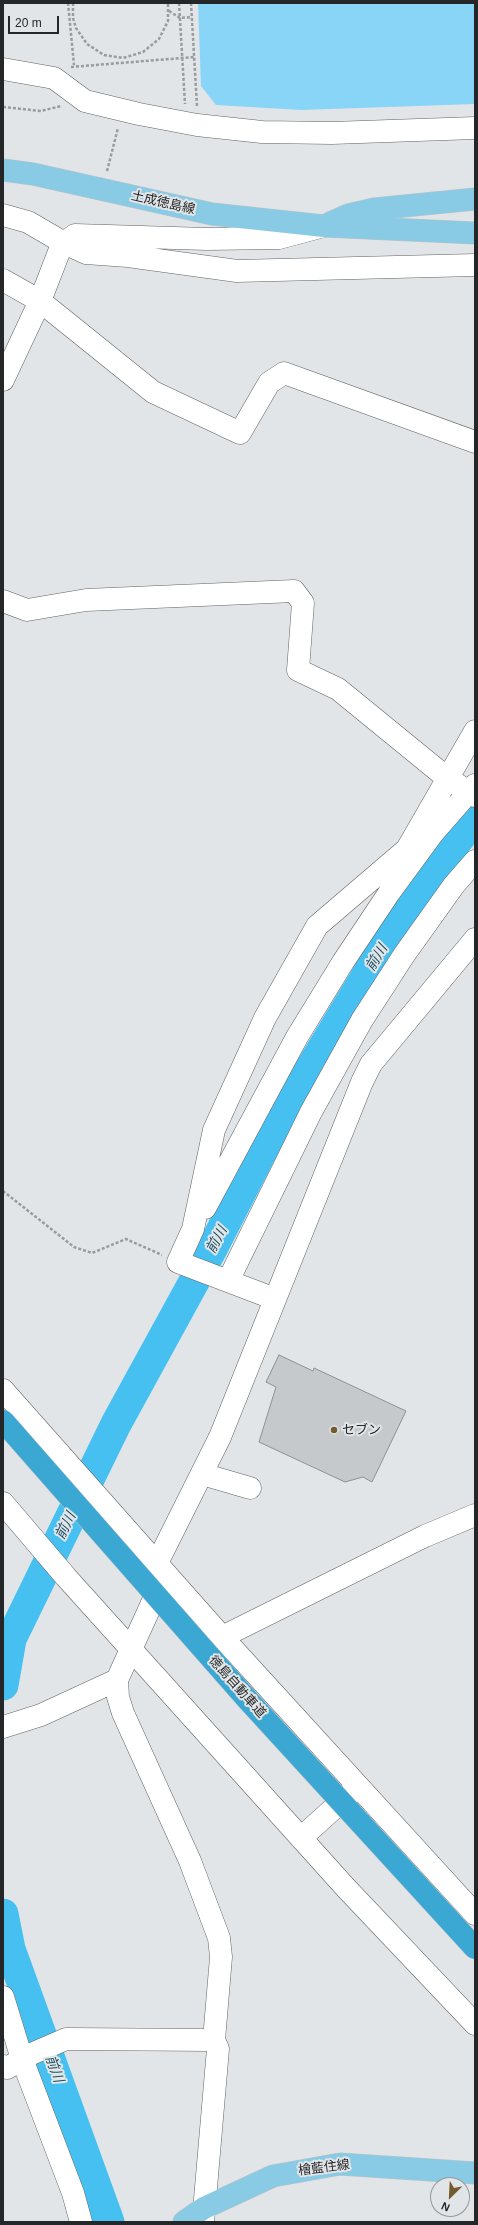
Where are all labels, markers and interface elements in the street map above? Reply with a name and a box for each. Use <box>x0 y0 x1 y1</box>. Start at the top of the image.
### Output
scale bar <box>10 8 61 34</box>
text: 20 m <box>15 16 42 30</box>
street label: 土成徳島線 <box>130 188 196 218</box>
water label: 前川 <box>363 942 391 974</box>
water label: 前川 <box>203 1224 231 1256</box>
place label: セブン <box>342 1422 381 1438</box>
marker: セブン <box>329 1425 339 1435</box>
water label: 前川 <box>52 1510 80 1542</box>
street label: 徳島自動車道 <box>205 1653 269 1721</box>
water label: 前川 <box>41 2053 67 2085</box>
street label: 檜藍住線 <box>297 2157 351 2179</box>
north arrow <box>430 2177 470 2217</box>
text: N <box>439 2200 452 2214</box>

